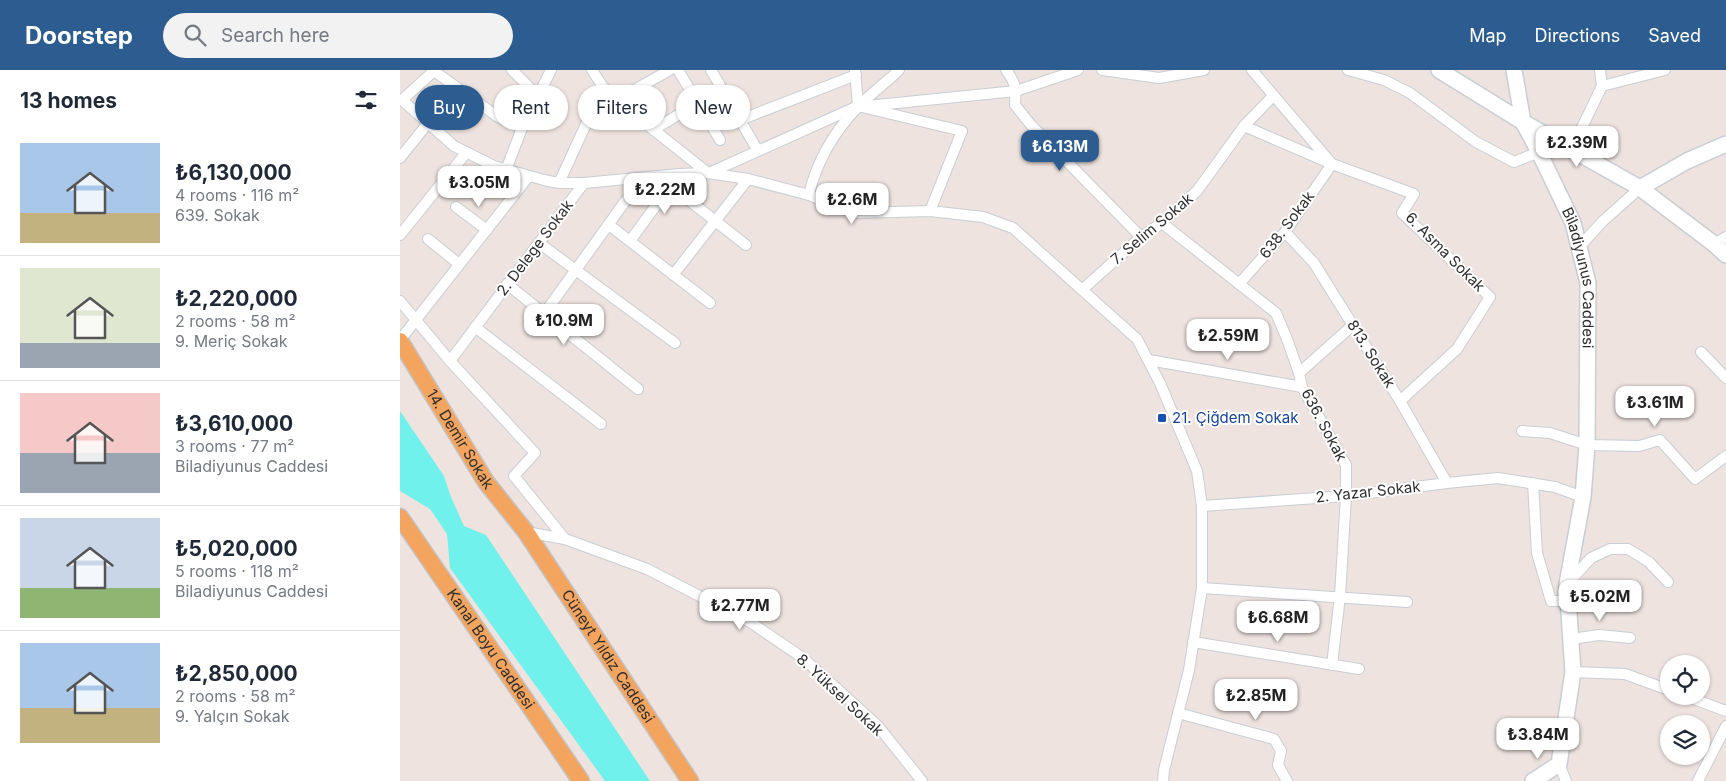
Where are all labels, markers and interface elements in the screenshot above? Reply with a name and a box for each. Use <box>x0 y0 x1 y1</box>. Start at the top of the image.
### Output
search box <box>163 13 513 58</box>
text: Doorstep <box>25 21 133 50</box>
icon: search <box>181 21 209 49</box>
text: Search here <box>221 24 330 47</box>
text: Map <box>1469 25 1507 46</box>
text: Directions <box>1535 25 1620 46</box>
text: Saved <box>1648 25 1701 46</box>
chip: Buy <box>415 85 484 130</box>
chip: Rent <box>494 85 568 130</box>
chip: Filters <box>578 85 666 130</box>
chip: New <box>676 85 750 130</box>
icon: filters <box>352 86 380 114</box>
text: 13 homes <box>20 88 117 113</box>
pin: ₺2.39M <box>1536 126 1618 168</box>
pin: ₺6.13M <box>1019 129 1101 172</box>
text: ₺2.39M <box>1547 132 1608 152</box>
text: ₺6.13M <box>1032 136 1088 156</box>
text: ₺6,130,000 <box>175 160 292 185</box>
icon: home <box>60 163 120 223</box>
pin: ₺3.05M <box>438 166 520 208</box>
text: ₺3.05M <box>448 172 510 192</box>
pin: ₺2.22M <box>624 172 706 215</box>
text: ₺2.22M <box>635 179 695 199</box>
pin: ₺2.6M <box>817 182 887 225</box>
text: 4 rooms · 116 m² <box>175 185 299 205</box>
street label: 638. Sokak <box>1255 187 1319 262</box>
street label: 7. Selim Sokak <box>1107 188 1197 269</box>
text: ₺2.6M <box>827 189 877 209</box>
street label: 2. Delege Sokak <box>492 195 577 299</box>
street label: Biladiyunus Caddesi <box>1558 204 1598 349</box>
text: 639. Sokak <box>175 205 260 225</box>
street label: 6. Asma Sokak <box>1402 208 1490 296</box>
text: ₺2,220,000 <box>175 286 298 311</box>
icon: home <box>60 288 120 348</box>
pin: ₺10.9M <box>523 304 605 346</box>
text: ₺10.9M <box>535 310 593 330</box>
text: 2 rooms · 58 m² <box>175 311 295 331</box>
street label: 813. Sokak <box>1343 316 1400 392</box>
pin: ₺2.59M <box>1187 318 1269 361</box>
text: ₺2.59M <box>1197 325 1259 345</box>
text: 9. Meriç Sokak <box>175 331 288 351</box>
street label: 14. Demir Sokak <box>423 385 498 493</box>
street label: 636. Sokak <box>1297 385 1352 465</box>
pin: ₺3.61M <box>1614 386 1696 428</box>
text: ₺3.61M <box>1626 392 1684 412</box>
place label: 21. Çiğdem Sokak <box>1172 408 1299 427</box>
text: ₺3,610,000 <box>175 411 293 436</box>
marker: 21. Çiğdem Sokak <box>1156 412 1168 424</box>
icon: home <box>60 413 120 473</box>
text: 3 rooms · 77 m² <box>175 436 294 456</box>
text: Biladiyunus Caddesi <box>175 456 328 476</box>
street label: 2. Yazar Sokak <box>1315 476 1422 506</box>
text: ₺5,020,000 <box>175 536 298 561</box>
icon: home <box>60 538 120 598</box>
text: 5 rooms · 118 m² <box>175 561 299 581</box>
pin: ₺5.02M <box>1559 580 1641 622</box>
text: Biladiyunus Caddesi <box>175 581 328 601</box>
street label: Kanal Boyu Caddesi <box>443 585 539 713</box>
street label: Cüneyt Yıldız Caddesi <box>558 586 659 726</box>
text: ₺5.02M <box>1570 586 1630 606</box>
pin: ₺2.77M <box>699 588 781 631</box>
text: ₺2.77M <box>710 595 770 615</box>
pin: ₺6.68M <box>1237 600 1319 643</box>
text: ₺6.68M <box>1248 607 1308 627</box>
street label: 8. Yüksel Sokak <box>793 649 888 740</box>
map controls <box>1660 655 1710 765</box>
button: locate <box>1660 655 1710 705</box>
text: ₺2,850,000 <box>175 661 298 686</box>
icon: home <box>60 663 120 723</box>
pin: ₺2.85M <box>1215 678 1297 721</box>
text: ₺2.85M <box>1226 685 1286 705</box>
text: 2 rooms · 58 m² <box>175 686 295 706</box>
text: 9. Yalçın Sokak <box>175 706 290 726</box>
button: layers <box>1660 715 1710 765</box>
pin: ₺3.84M <box>1497 718 1579 760</box>
text: ₺3.84M <box>1507 724 1569 744</box>

